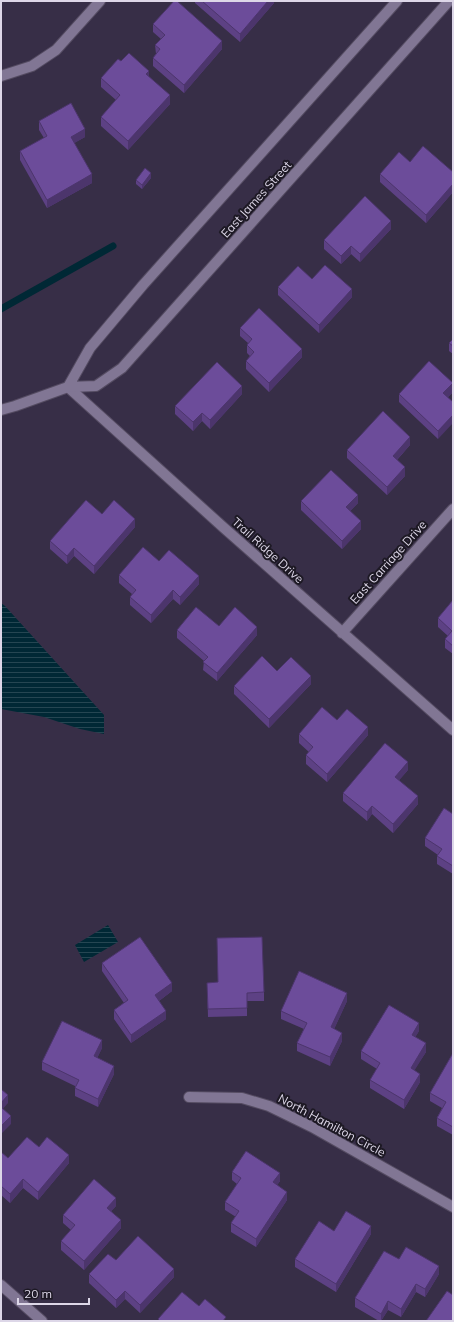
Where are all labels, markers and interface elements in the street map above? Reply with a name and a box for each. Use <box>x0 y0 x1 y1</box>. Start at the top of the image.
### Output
street label: East James Street <box>218 158 294 240</box>
street label: Trail Ridge Drive <box>229 514 307 586</box>
street label: East Carriage Drive <box>347 517 429 607</box>
street label: North Hamilton Circle <box>276 1090 388 1160</box>
scale bar <box>18 1280 89 1306</box>
text: 20 m <box>24 1286 52 1301</box>

